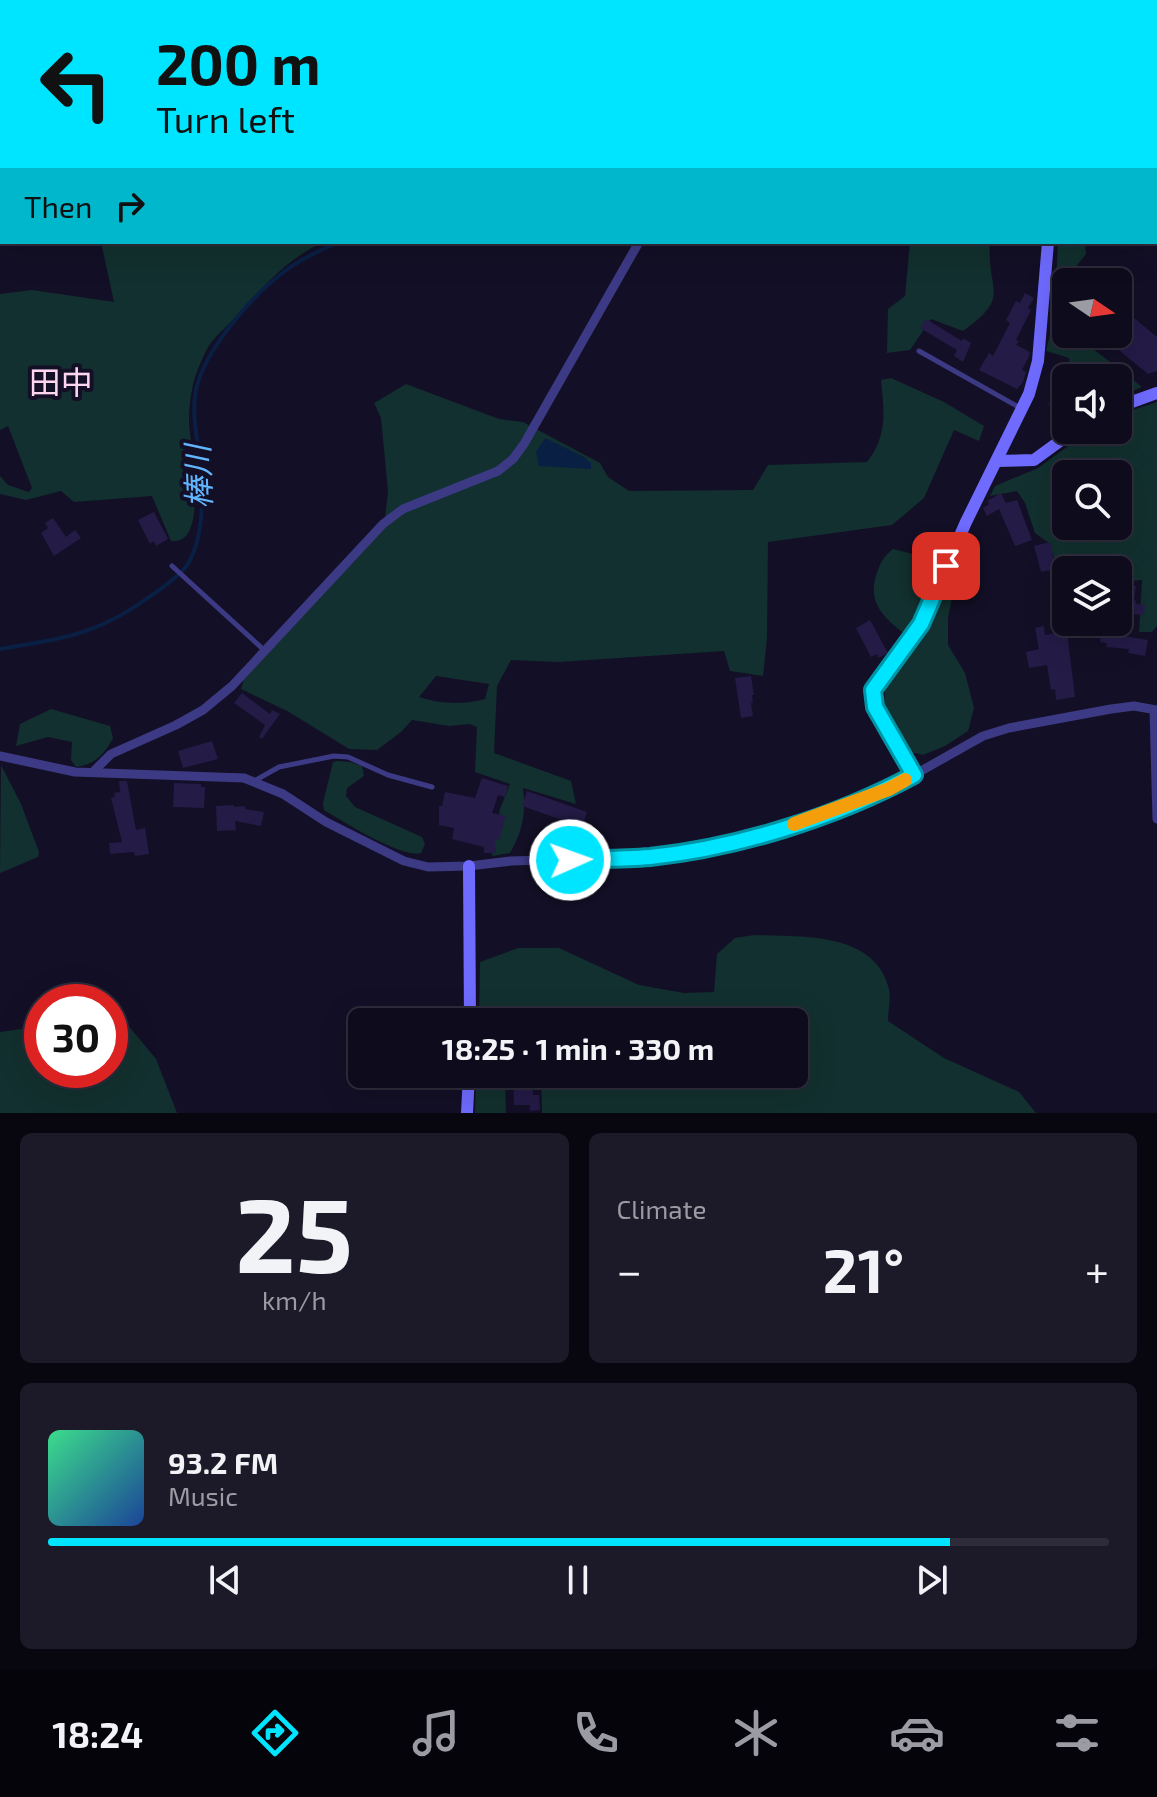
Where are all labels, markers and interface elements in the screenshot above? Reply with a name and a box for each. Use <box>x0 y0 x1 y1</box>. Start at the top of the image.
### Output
text: 200 m <box>156 29 321 96</box>
icon: left <box>24 32 128 136</box>
text: Turn left <box>156 97 295 140</box>
icon: right <box>108 184 152 228</box>
text: Then <box>24 188 92 224</box>
north arrow <box>1052 268 1132 348</box>
map controls <box>1052 268 1132 636</box>
district label: 田中 <box>29 362 93 400</box>
button: sound <box>1052 364 1132 444</box>
water label: 棒川 <box>177 441 217 510</box>
button: search <box>1052 460 1132 540</box>
pin <box>912 532 980 600</box>
icon: arrive <box>924 544 968 588</box>
button: layers <box>1052 556 1132 636</box>
position arrow <box>528 818 612 902</box>
speed limit sign: 30 <box>24 984 128 1088</box>
text: 18:25 · 1 min · 330 m <box>442 1030 714 1066</box>
text: 25 <box>235 1169 353 1294</box>
text: Climate <box>617 1193 706 1224</box>
text: 21° <box>823 1233 904 1305</box>
text: − <box>617 1243 642 1296</box>
text: + <box>1085 1243 1109 1296</box>
text: km/h <box>262 1284 327 1315</box>
text: 93.2 FM <box>168 1444 278 1480</box>
text: Music <box>168 1480 238 1511</box>
icon: previous <box>203 1558 247 1602</box>
icon: pause <box>556 1558 600 1602</box>
icon: next <box>910 1558 954 1602</box>
icon: directions <box>247 1705 303 1761</box>
icon: music <box>408 1705 464 1761</box>
icon: phone <box>568 1705 624 1761</box>
icon: climate <box>728 1705 784 1761</box>
icon: car <box>889 1705 945 1761</box>
icon: filters <box>1049 1705 1105 1761</box>
text: 18:24 <box>52 1712 143 1755</box>

